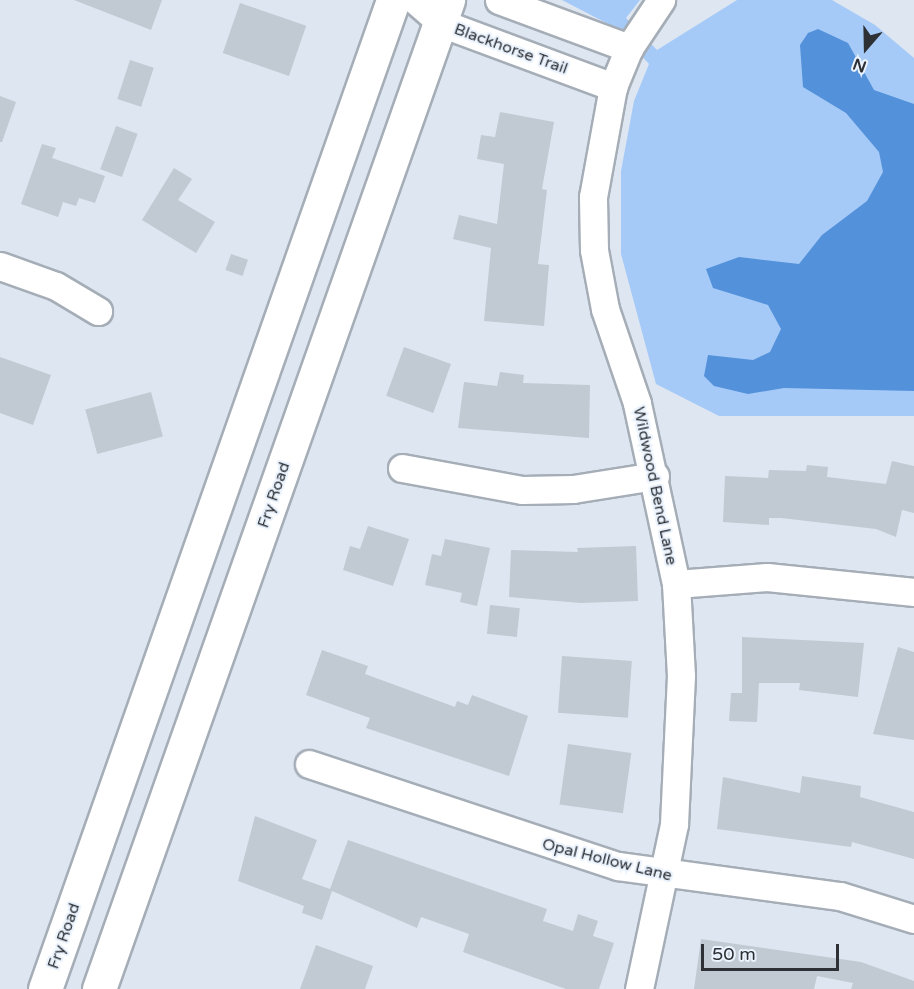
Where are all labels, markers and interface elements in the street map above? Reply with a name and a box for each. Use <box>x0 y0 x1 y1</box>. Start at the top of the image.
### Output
north arrow <box>836 18 896 78</box>
street label: Blackhorse Trail <box>452 20 570 78</box>
text: N <box>850 53 869 77</box>
street label: Wildwood Bend Lane <box>629 405 681 567</box>
street label: Fry Road <box>254 460 294 530</box>
street label: Opal Hollow Lane <box>540 835 674 885</box>
street label: Fry Road <box>44 901 84 971</box>
scale bar <box>704 932 842 970</box>
text: 50 m <box>712 943 756 965</box>

